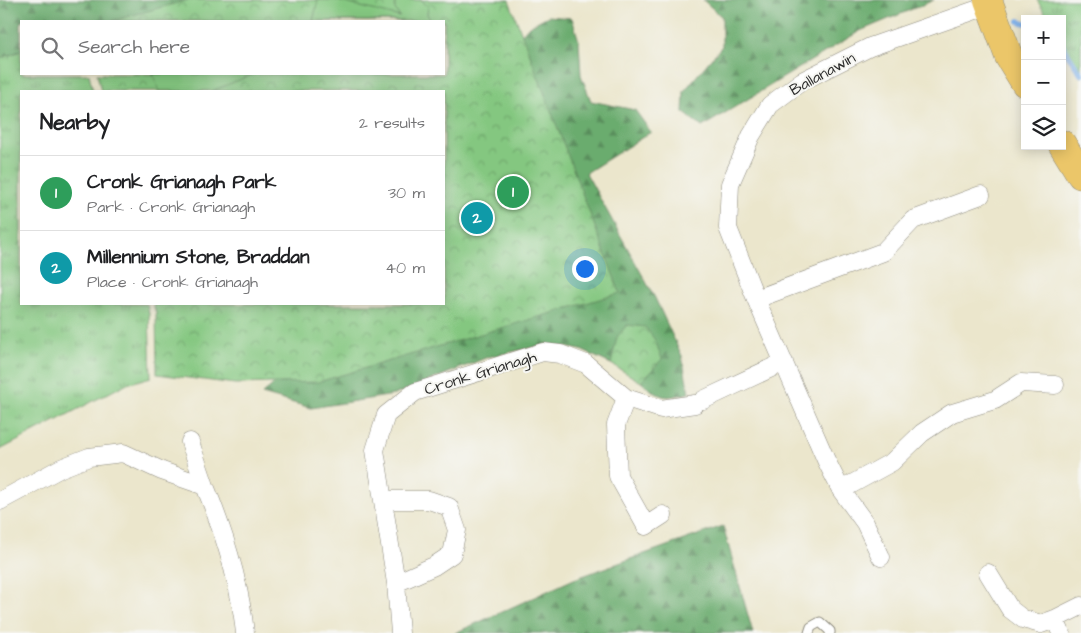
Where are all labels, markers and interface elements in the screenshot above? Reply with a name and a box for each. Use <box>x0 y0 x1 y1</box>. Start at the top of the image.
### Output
map controls <box>1021 15 1066 150</box>
button: + <box>1021 15 1066 60</box>
search box <box>20 20 445 75</box>
icon: search <box>38 34 66 62</box>
text: Search here <box>78 34 190 61</box>
street label: Ballanawin <box>786 47 859 101</box>
button: − <box>1021 60 1066 105</box>
button: layers <box>1021 105 1066 150</box>
text: Nearby <box>40 108 110 137</box>
text: 2 results <box>359 112 425 134</box>
text: Cronk Grianagh Park <box>87 169 277 196</box>
pin: 1 <box>497 173 529 211</box>
text: 1 <box>55 182 57 204</box>
text: 30 m <box>388 182 425 204</box>
text: Park · Cronk Grianagh <box>87 196 255 218</box>
pin: 2 <box>461 199 493 237</box>
text: Millennium Stone, Braddan <box>87 244 309 271</box>
your location <box>572 256 598 282</box>
text: 2 <box>51 257 61 279</box>
text: 40 m <box>385 257 425 279</box>
text: Place · Cronk Grianagh <box>87 271 258 293</box>
street label: Cronk Grianagh <box>422 345 539 401</box>

